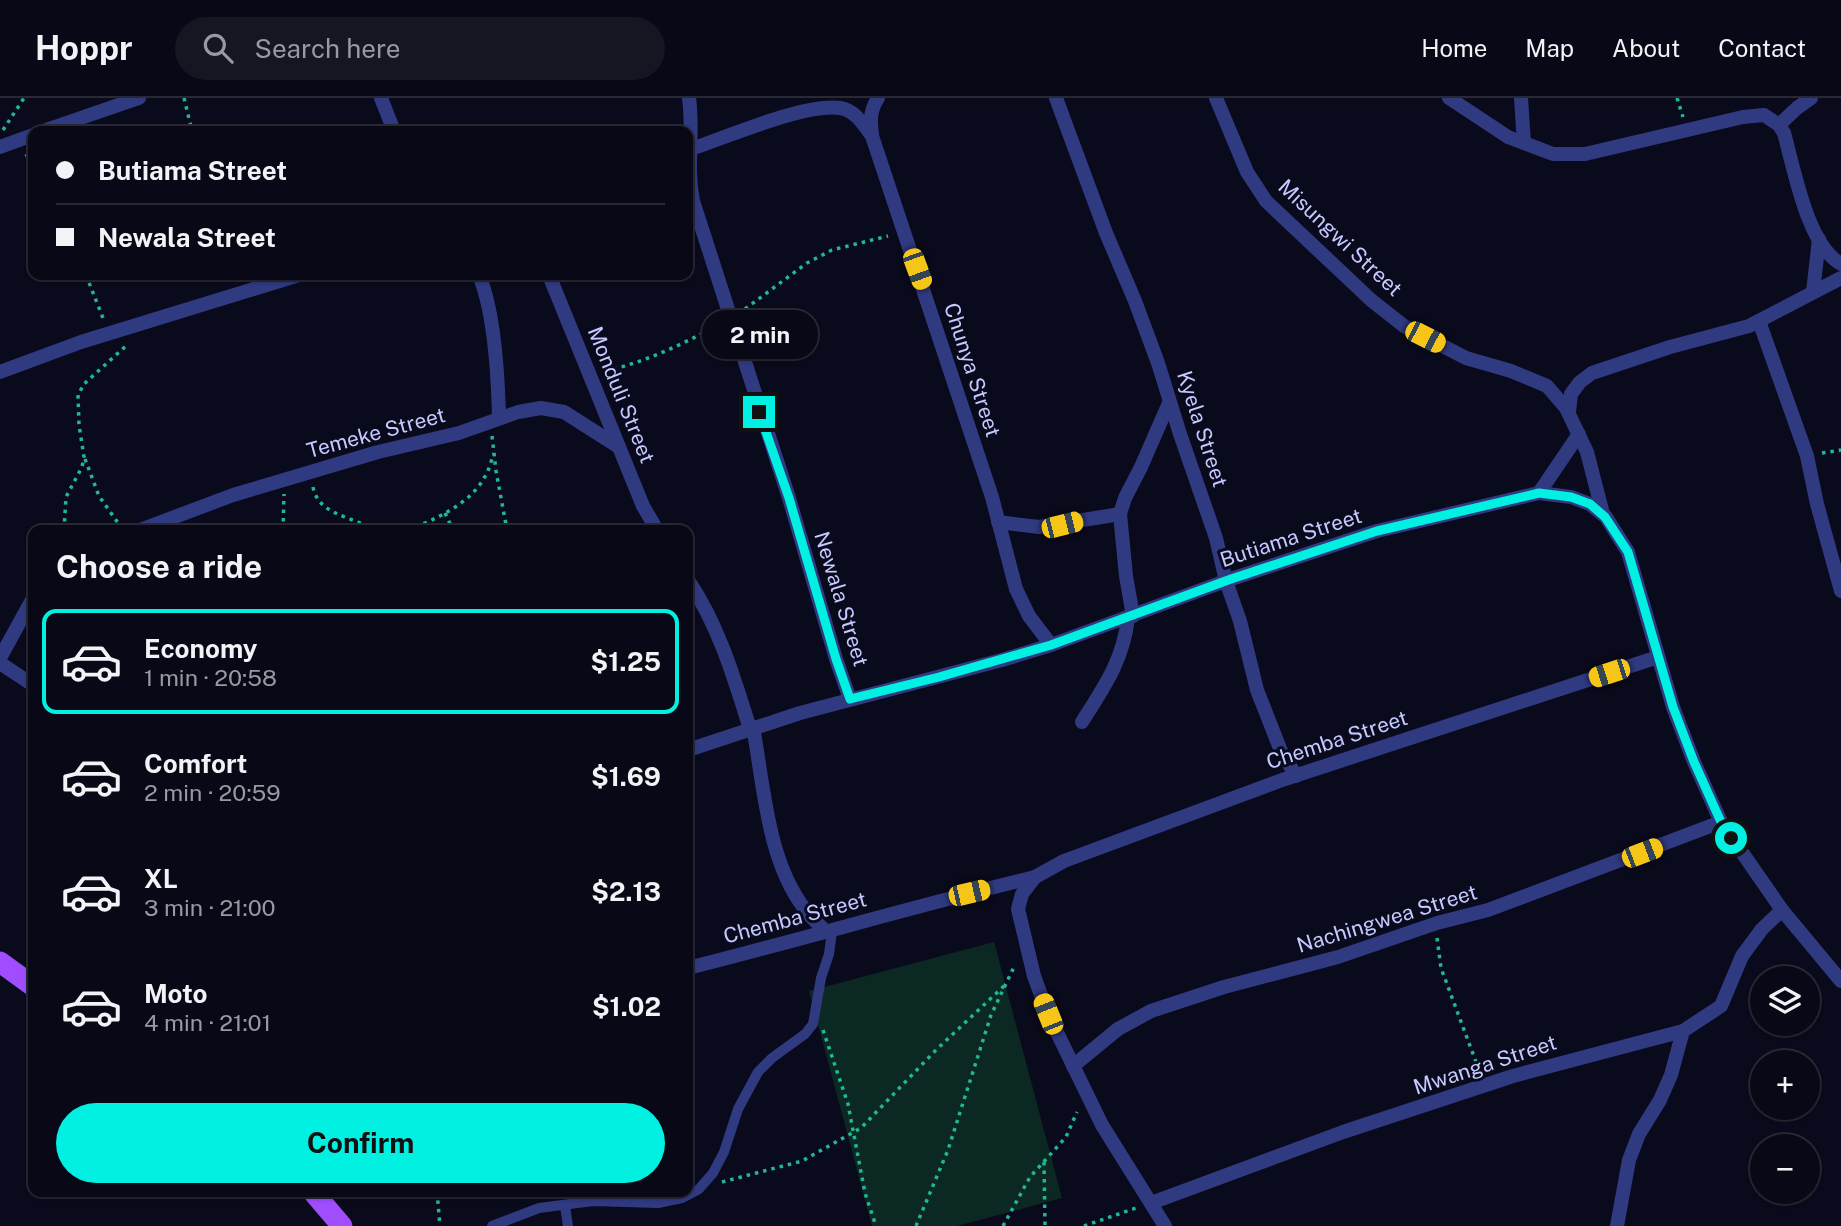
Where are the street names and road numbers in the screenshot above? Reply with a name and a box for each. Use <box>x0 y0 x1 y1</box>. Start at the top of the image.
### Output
street label: Misungwi Street <box>1273 174 1407 301</box>
street label: Chunya Street <box>939 300 1006 440</box>
street label: Monduli Street <box>583 323 660 467</box>
street label: Kyela Street <box>1172 368 1233 490</box>
street label: Temeke Street <box>304 402 448 463</box>
street label: Butiama Street <box>1217 503 1365 572</box>
street label: Newala Street <box>809 528 874 669</box>
street label: Chemba Street <box>1263 705 1411 774</box>
street label: Nachingwea Street <box>1294 879 1480 958</box>
street label: Chemba Street <box>721 886 869 949</box>
street label: Mwanga Street <box>1410 1030 1560 1099</box>

